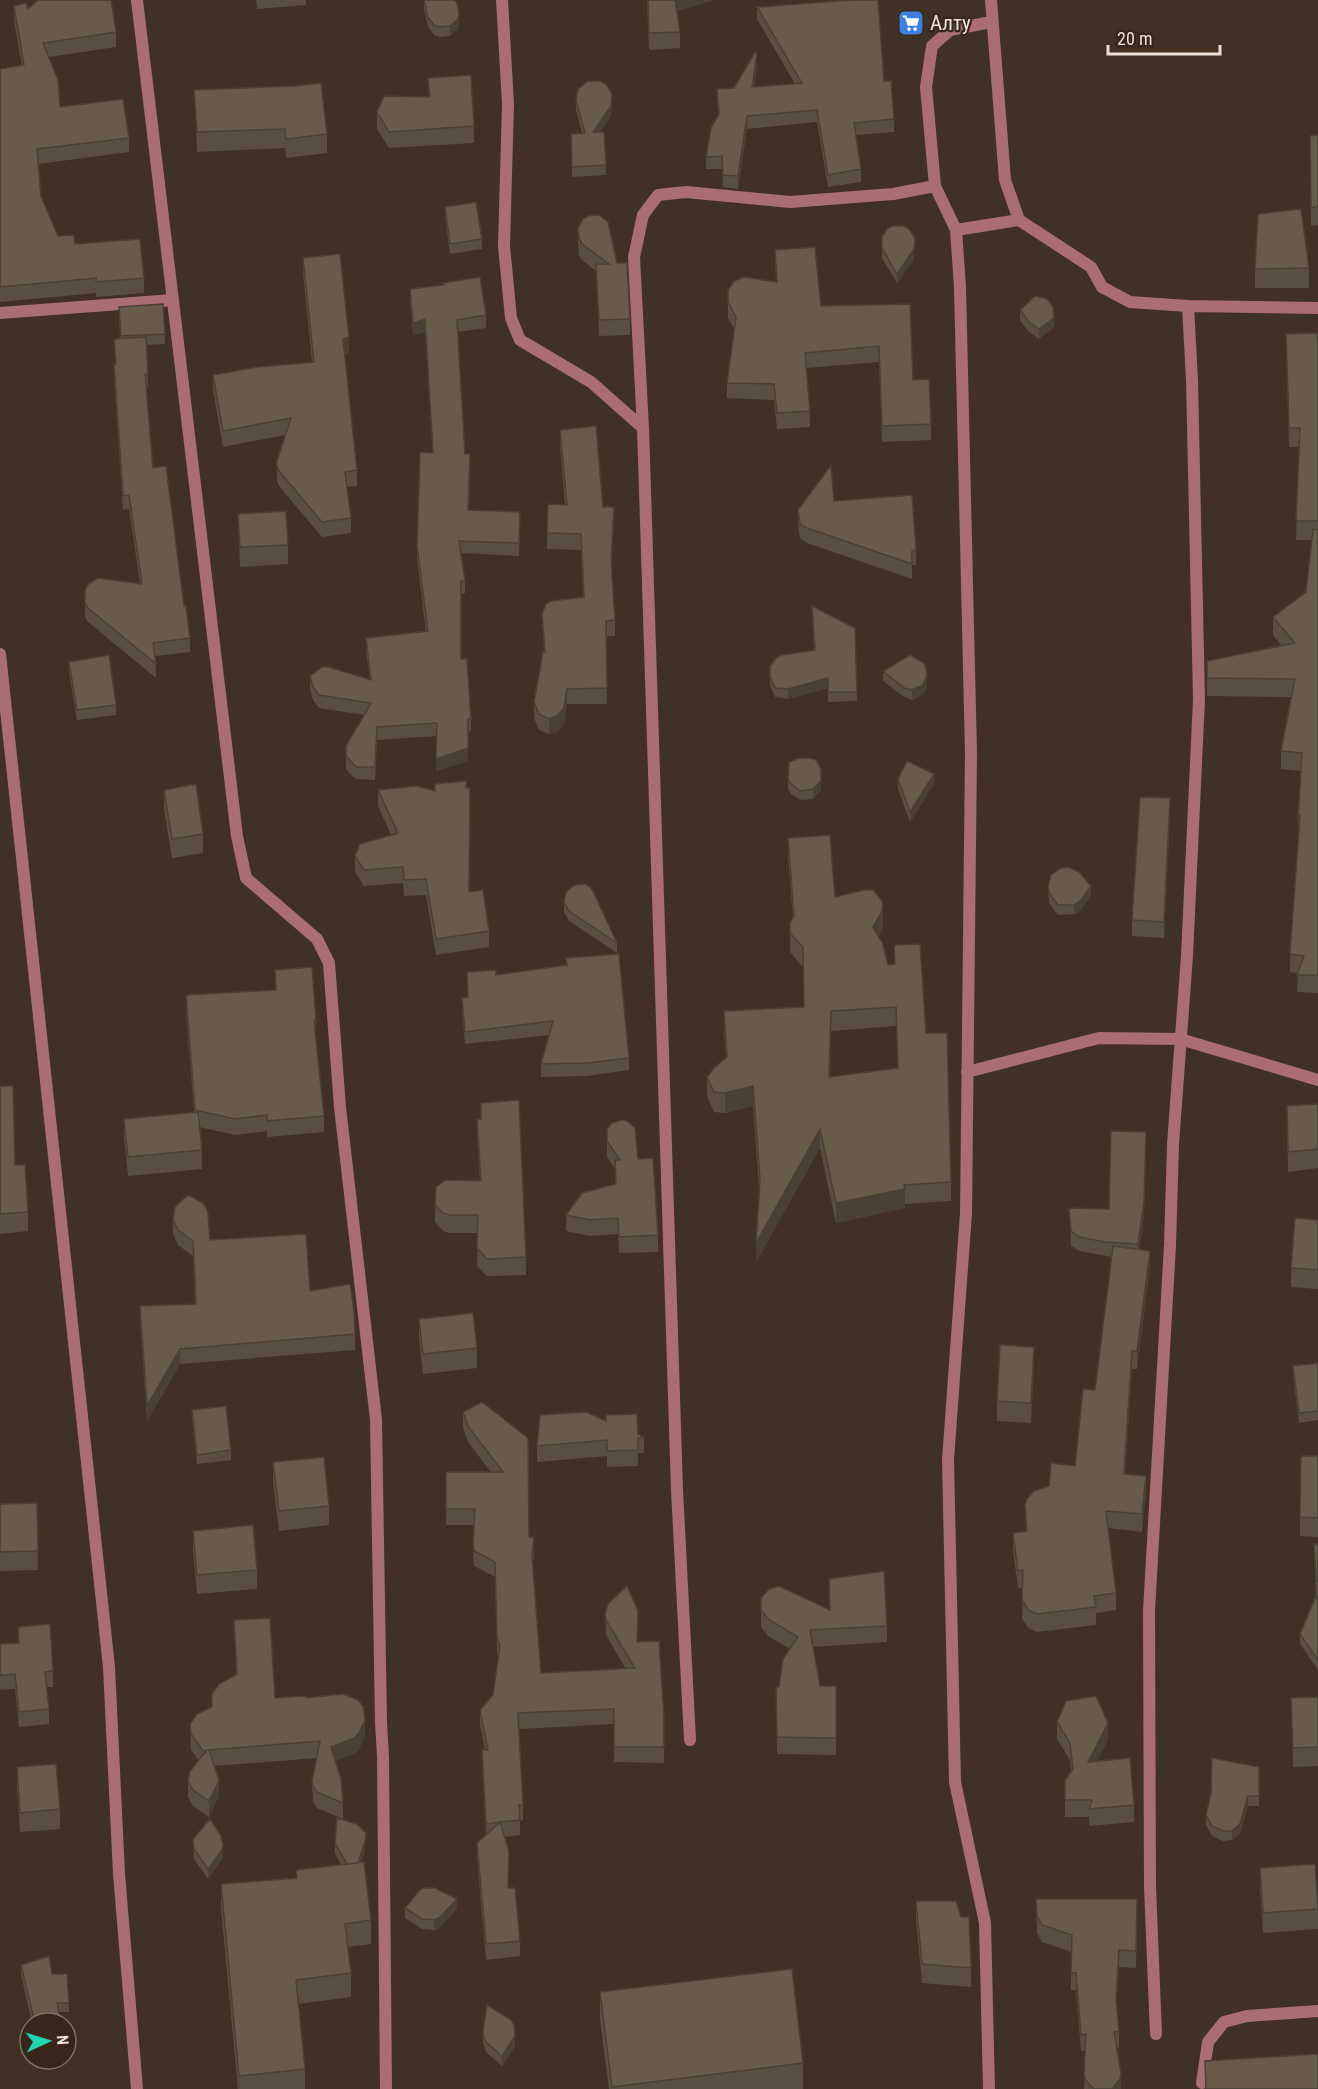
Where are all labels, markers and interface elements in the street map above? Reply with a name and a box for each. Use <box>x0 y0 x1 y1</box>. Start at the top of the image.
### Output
supermarket icon: Алту <box>896 8 926 38</box>
place label: Алту <box>930 11 971 35</box>
scale bar <box>1108 18 1220 56</box>
text: 20 m <box>1117 28 1152 49</box>
north arrow <box>18 2011 78 2071</box>
text: N <box>53 2034 72 2046</box>

